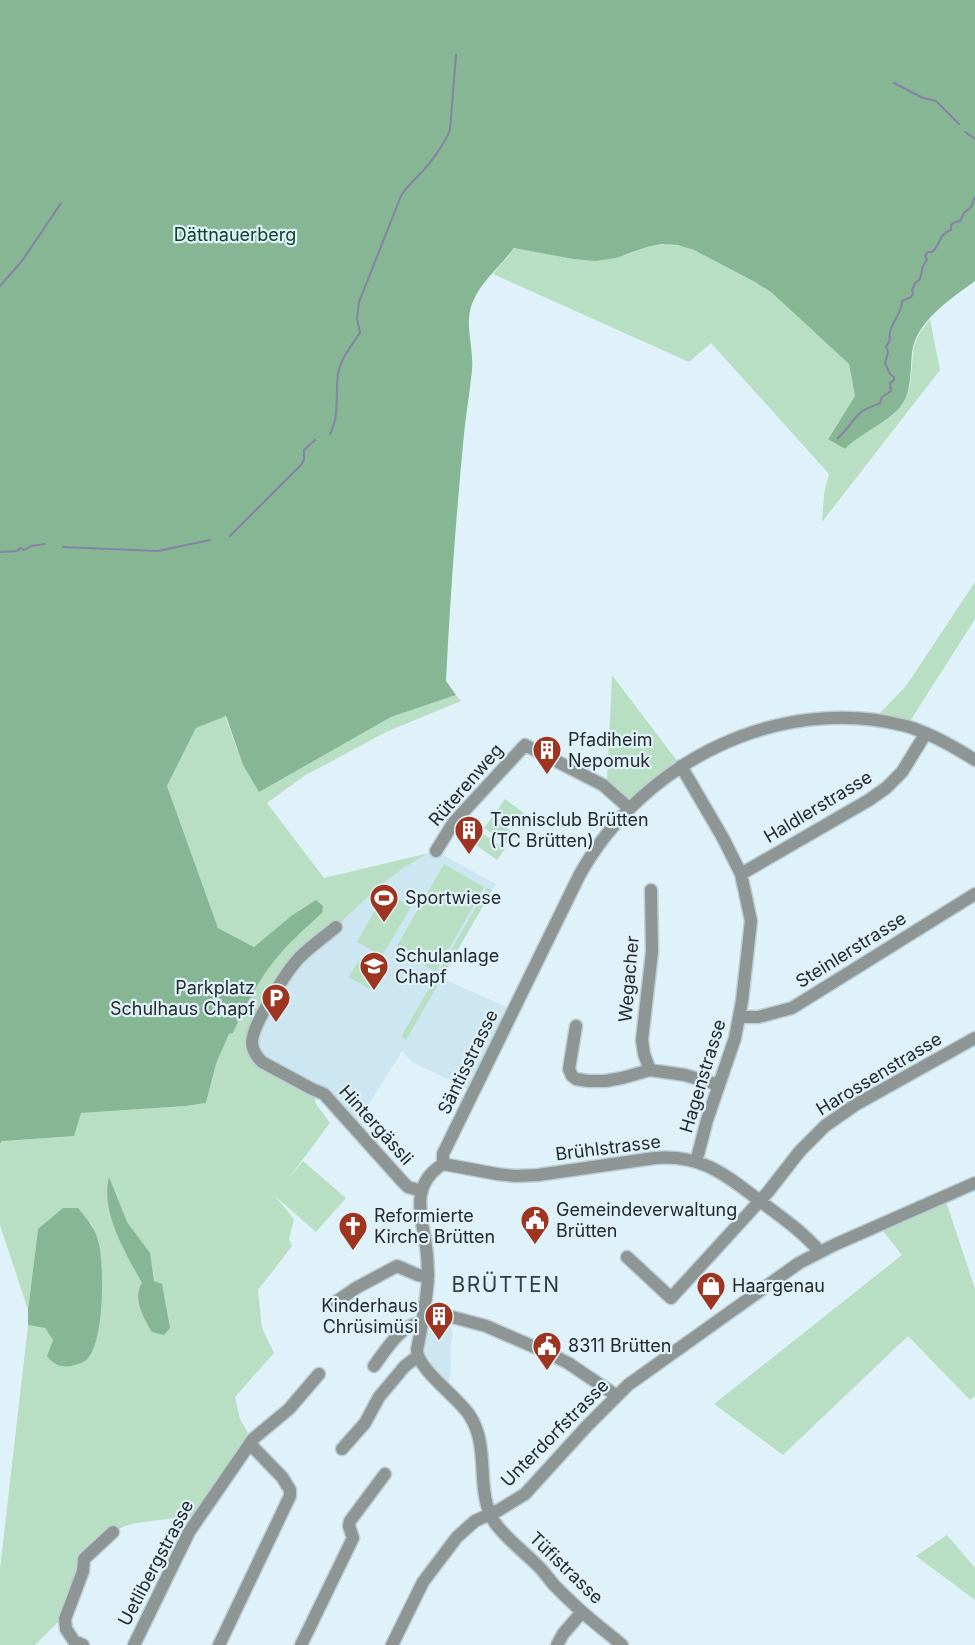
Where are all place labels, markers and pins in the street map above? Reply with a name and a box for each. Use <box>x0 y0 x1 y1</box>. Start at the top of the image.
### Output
place label: Pfadiheim Nepomuk <box>568 729 653 771</box>
building icon: Pfadiheim Nepomuk <box>531 734 563 776</box>
place label: Tennisclub Brütten (TC Brütten) <box>490 809 649 851</box>
building icon: Tennisclub Brütten (TC Brütten) <box>453 814 485 856</box>
sports icon: Sportwiese <box>368 882 400 924</box>
place label: Sportwiese <box>405 887 501 908</box>
place label: Schulanlage Chapf <box>395 945 499 987</box>
school or university icon: Schulanlage Chapf <box>358 950 390 992</box>
place label: Parkplatz Schulhaus Chapf <box>110 977 255 1019</box>
parking icon: Parkplatz Schulhaus Chapf <box>260 982 292 1024</box>
place label: Gemeindeverwaltung Brütten <box>556 1199 737 1241</box>
public building icon: Gemeindeverwaltung Brütten <box>519 1204 551 1246</box>
place label: Reformierte Kirche Brütten <box>374 1205 495 1247</box>
church icon: Reformierte Kirche Brütten <box>337 1210 369 1252</box>
shop icon: Haargenau <box>695 1270 727 1312</box>
place label: Haargenau <box>732 1275 825 1296</box>
place label: Kinderhaus Chrüsimüsi <box>321 1295 418 1337</box>
building icon: Kinderhaus Chrüsimüsi <box>423 1300 455 1342</box>
public building icon: 8311 Brütten <box>531 1330 563 1372</box>
place label: 8311 Brütten <box>568 1335 671 1356</box>

